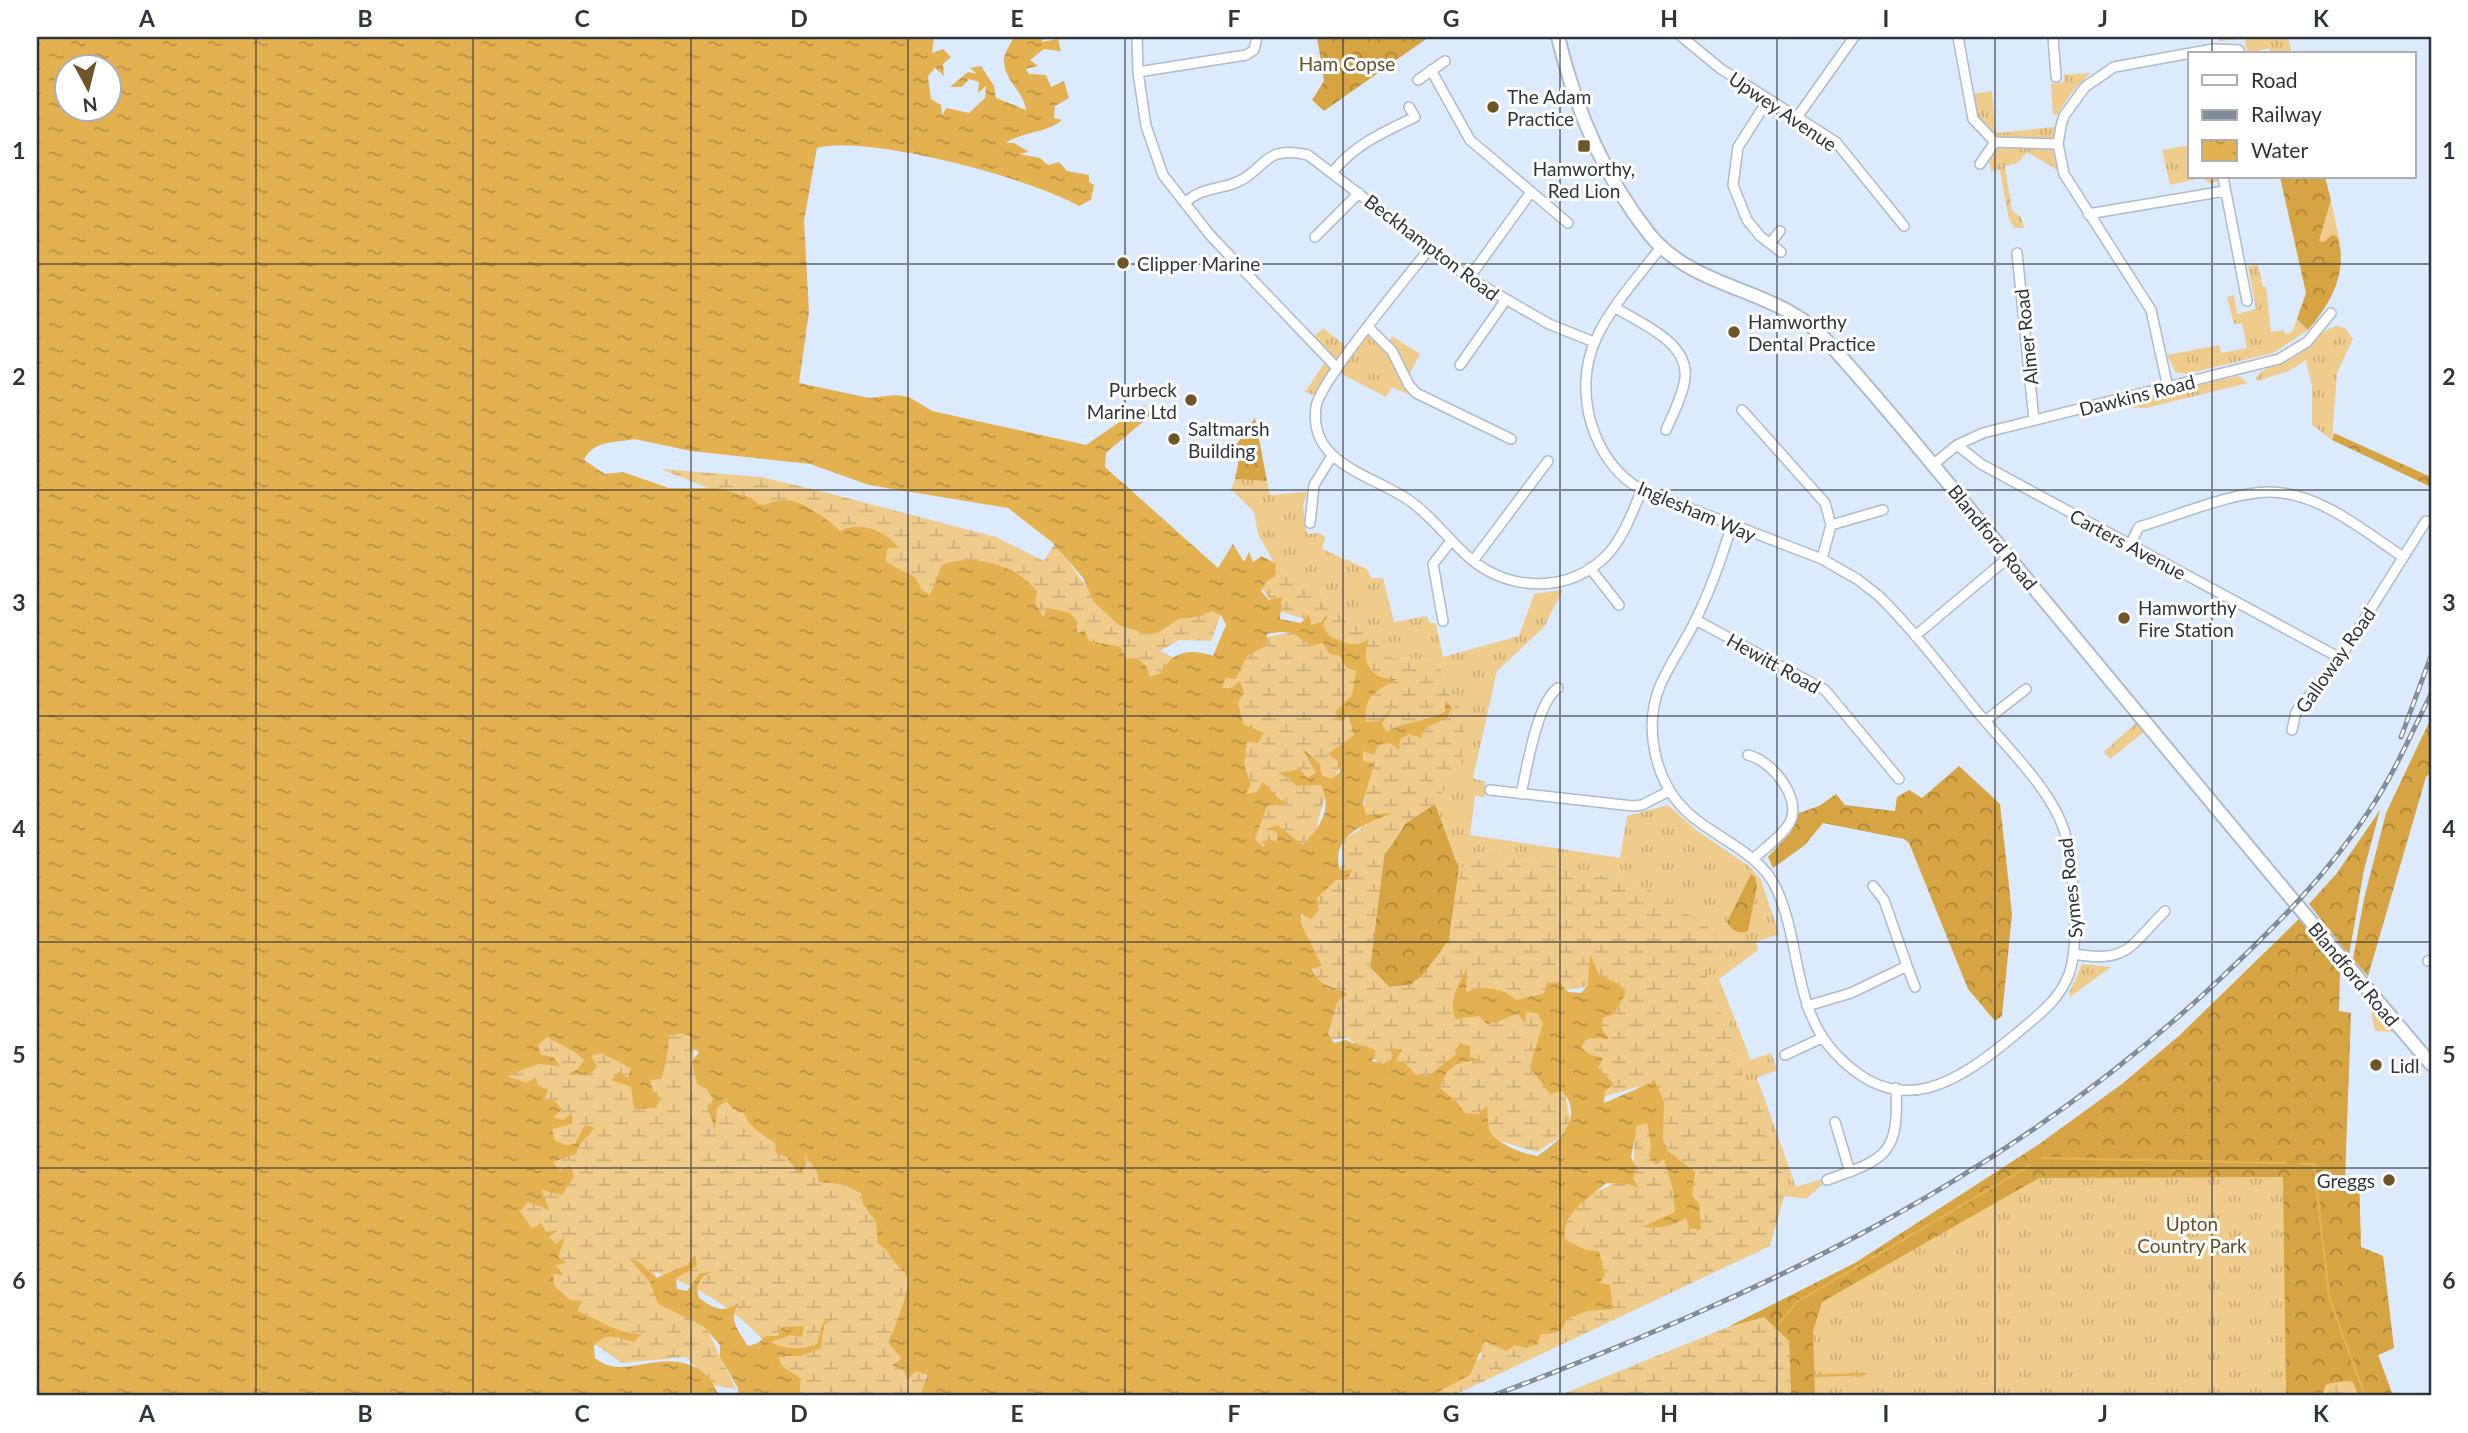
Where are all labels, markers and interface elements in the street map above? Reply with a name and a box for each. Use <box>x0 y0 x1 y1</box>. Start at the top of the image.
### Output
text: A <box>138 4 156 32</box>
text: B <box>357 4 373 32</box>
text: C <box>574 4 590 32</box>
text: D <box>790 4 808 32</box>
text: E <box>1010 4 1024 32</box>
text: F <box>1227 4 1241 32</box>
text: G <box>1443 4 1459 32</box>
text: H <box>1660 4 1678 32</box>
text: I <box>1883 4 1889 32</box>
text: J <box>2098 4 2108 32</box>
text: K <box>2313 4 2329 32</box>
north arrow <box>52 52 122 122</box>
park label: Ham Copse <box>1299 52 1395 75</box>
legend <box>2188 52 2416 178</box>
street label: Upwey Avenue <box>1725 66 1841 156</box>
text: Road <box>2251 67 2298 92</box>
place label: The Adam Practice <box>1507 85 1591 130</box>
text: N <box>81 93 99 118</box>
marker: The Adam Practice <box>1485 99 1501 115</box>
text: Railway <box>2251 101 2322 126</box>
text: 1 <box>12 136 26 164</box>
text: 1 <box>2442 136 2456 164</box>
text: Water <box>2251 137 2308 162</box>
marker: Hamworthy, Red Lion <box>1576 138 1592 154</box>
place label: Hamworthy, Red Lion <box>1533 157 1635 202</box>
street label: Beckhampton Road <box>1360 189 1504 305</box>
place label: Clipper Marine <box>1137 252 1260 275</box>
marker: Clipper Marine <box>1115 255 1131 271</box>
street label: Almer Road <box>2010 288 2042 386</box>
place label: Hamworthy Dental Practice <box>1748 310 1876 355</box>
marker: Hamworthy Dental Practice <box>1726 324 1742 340</box>
text: 2 <box>12 362 26 390</box>
text: 2 <box>2442 362 2456 390</box>
street label: Dawkins Road <box>2077 370 2197 420</box>
place label: Purbeck Marine Ltd <box>1087 378 1177 423</box>
marker: Purbeck Marine Ltd <box>1183 392 1199 408</box>
place label: Saltmarsh Building <box>1188 417 1270 462</box>
marker: Saltmarsh Building <box>1166 431 1182 447</box>
street label: Inglesham Way <box>1634 476 1760 546</box>
street label: Blandford Road <box>1944 480 2042 594</box>
street label: Carters Avenue <box>2066 504 2190 584</box>
text: 3 <box>12 588 26 616</box>
text: 3 <box>2442 588 2456 616</box>
place label: Hamworthy Fire Station <box>2138 596 2237 641</box>
street label: Galloway Road <box>2290 603 2380 717</box>
marker: Hamworthy Fire Station <box>2116 610 2132 626</box>
street label: Hewitt Road <box>1723 628 1825 698</box>
text: 4 <box>12 814 26 842</box>
text: 4 <box>2442 814 2456 842</box>
street label: Symes Road <box>2053 837 2087 939</box>
street label: Blandford Road <box>2304 917 2404 1031</box>
text: 5 <box>12 1040 26 1068</box>
text: 5 <box>2442 1040 2456 1068</box>
place label: Lidl <box>2390 1054 2419 1077</box>
marker: Lidl <box>2368 1057 2384 1073</box>
place label: Greggs <box>2317 1169 2375 1192</box>
marker: Greggs <box>2381 1172 2397 1188</box>
park label: Upton Country Park <box>2137 1212 2247 1257</box>
text: 6 <box>12 1266 26 1294</box>
text: 6 <box>2442 1266 2456 1294</box>
text: A <box>138 1399 156 1427</box>
text: B <box>357 1399 373 1427</box>
text: C <box>574 1399 590 1427</box>
text: D <box>790 1399 808 1427</box>
text: E <box>1010 1399 1024 1427</box>
text: F <box>1227 1399 1241 1427</box>
text: G <box>1443 1399 1459 1427</box>
text: H <box>1660 1399 1678 1427</box>
text: I <box>1883 1399 1889 1427</box>
text: J <box>2098 1399 2108 1427</box>
text: K <box>2313 1399 2329 1427</box>

